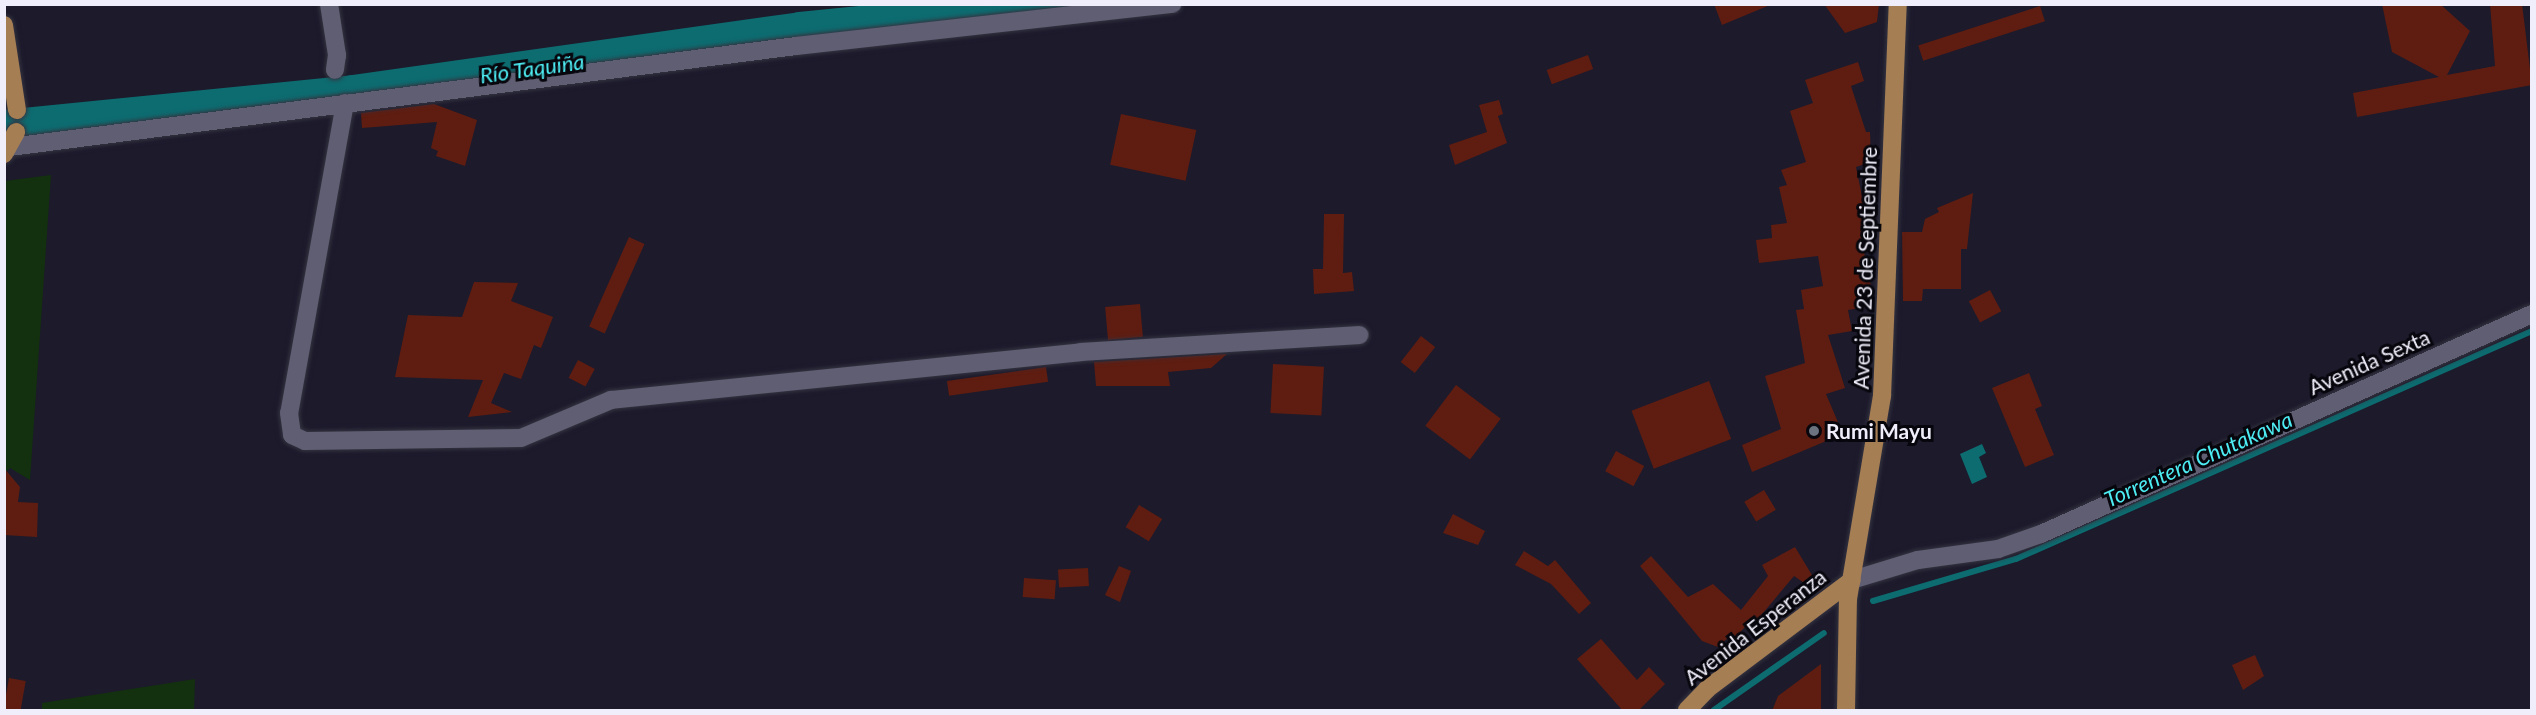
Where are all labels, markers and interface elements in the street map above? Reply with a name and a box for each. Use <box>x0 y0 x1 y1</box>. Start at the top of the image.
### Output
water label: Río Taquiña <box>478 48 586 88</box>
street label: Avenida 23 de Septiembre <box>1848 146 1882 390</box>
street label: Avenida Sexta <box>2304 324 2434 400</box>
water label: Torrentera Chutakawa <box>2100 406 2296 512</box>
place label: Rumi Mayu <box>1826 418 1932 444</box>
marker: Rumi Mayu <box>1807 424 1821 438</box>
street label: Avenida Esperanza <box>1679 564 1831 690</box>

